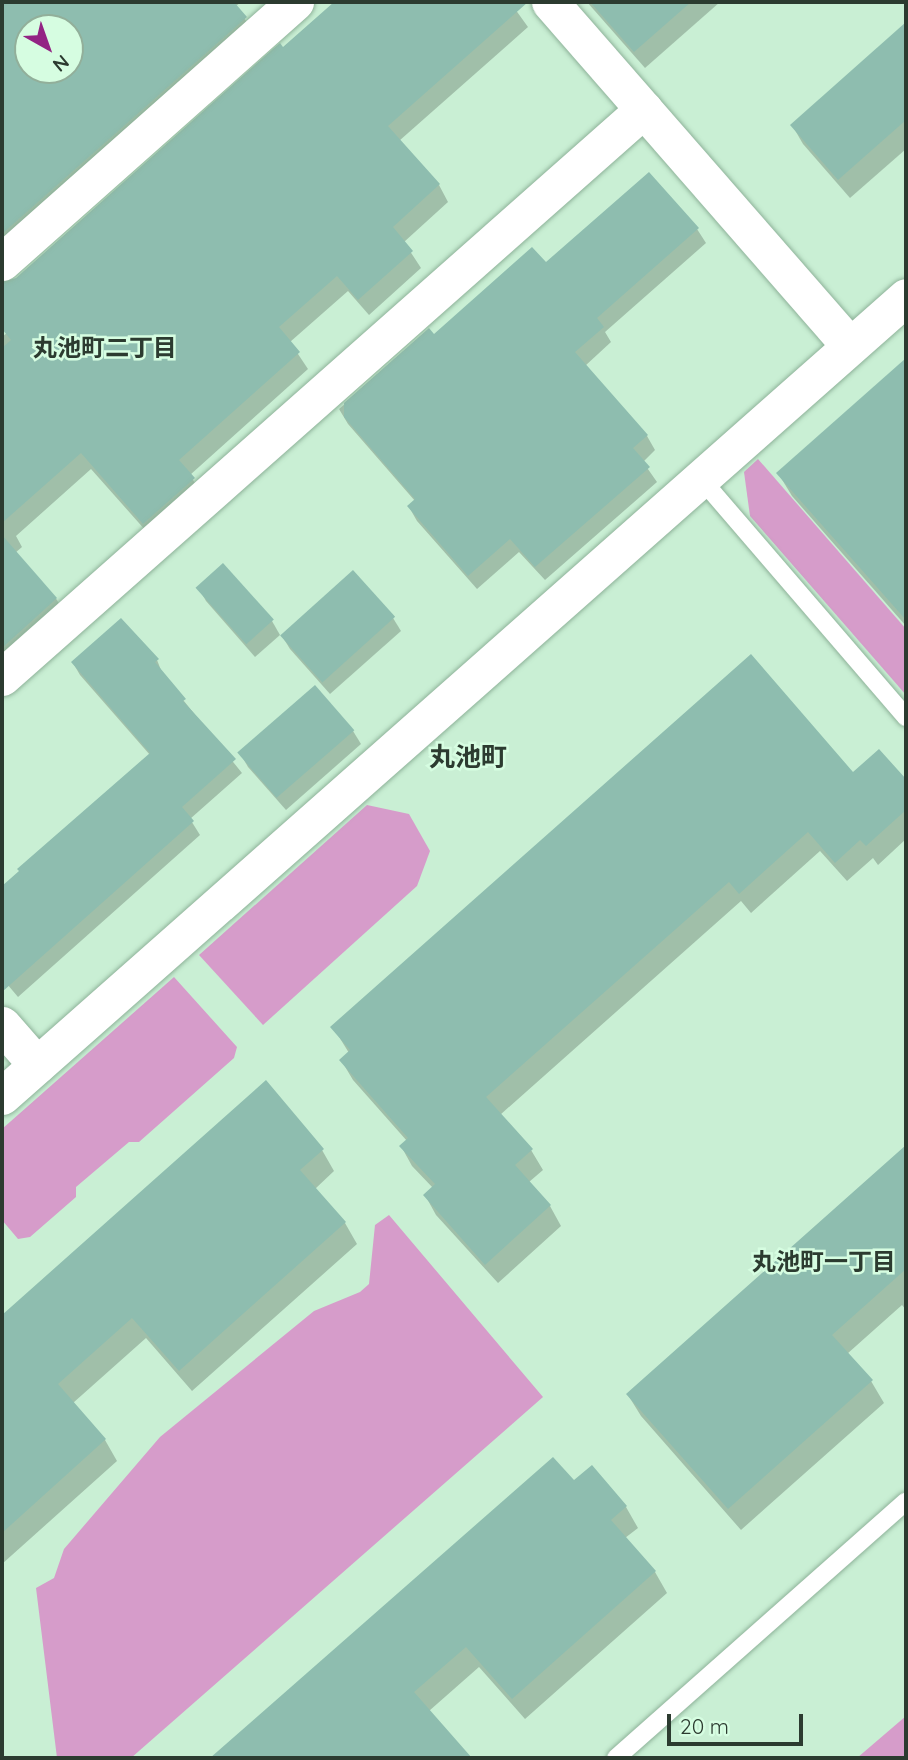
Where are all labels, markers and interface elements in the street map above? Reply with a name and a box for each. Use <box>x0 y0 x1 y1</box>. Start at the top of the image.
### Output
north arrow <box>14 14 84 84</box>
text: N <box>48 50 74 77</box>
district label: 丸池町二丁目 <box>33 334 177 362</box>
district label: 丸池町 <box>429 741 507 773</box>
district label: 丸池町一丁目 <box>752 1248 896 1276</box>
scale bar <box>670 1700 806 1744</box>
text: 20 m <box>680 1713 729 1739</box>

